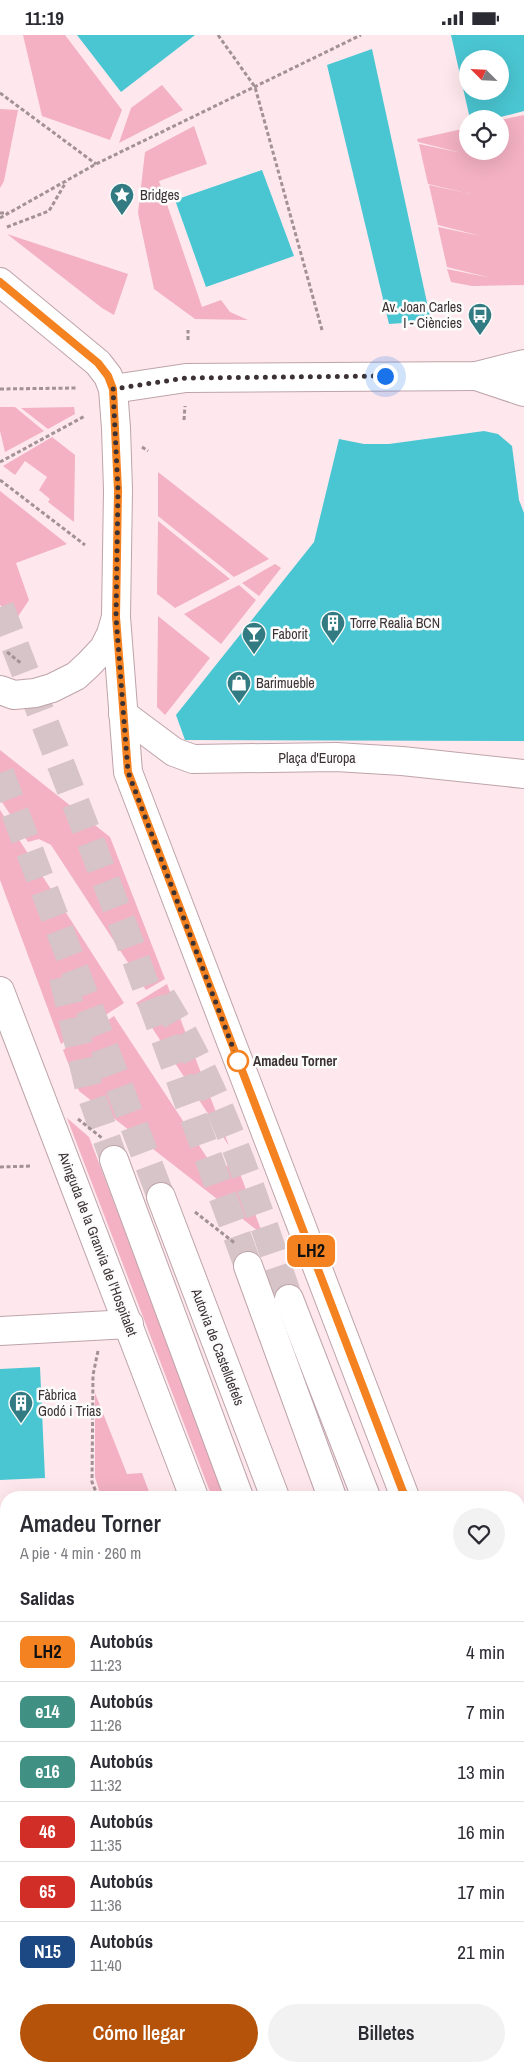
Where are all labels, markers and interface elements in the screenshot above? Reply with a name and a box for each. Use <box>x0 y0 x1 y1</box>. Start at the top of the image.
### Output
text: 11:19 <box>25 5 64 31</box>
north arrow <box>459 50 509 100</box>
map controls <box>459 50 509 160</box>
button: locate <box>459 110 509 160</box>
place icon: Bridges <box>109 182 135 216</box>
place label: Bridges <box>140 186 180 204</box>
place label: Av. Joan Carles I - Ciències <box>381 298 462 332</box>
bus stop icon: Av. Joan Carles I - Ciències <box>467 302 493 336</box>
your location <box>373 364 398 389</box>
building icon: Torre Realia BCN <box>320 610 346 644</box>
place label: Torre Realia BCN <box>350 614 440 632</box>
bar icon: Faborit <box>241 621 267 655</box>
place label: Faborit <box>272 625 308 643</box>
shop icon: Barimueble <box>226 670 252 704</box>
place label: Barimueble <box>256 674 315 692</box>
street label: Plaça d'Europa <box>278 749 356 767</box>
marker: Amadeu Torner <box>227 1050 249 1072</box>
place label: Amadeu Torner <box>253 1052 338 1070</box>
street label: Avinguda de la Granvia de l'Hospitalet <box>54 1148 142 1339</box>
line badge: LH2 <box>282 1235 340 1267</box>
text: LH2 <box>297 1238 325 1263</box>
street label: Autovia de Castelldefels <box>187 1285 249 1408</box>
place label: Fàbrica Godó i Trias <box>38 1386 101 1420</box>
building icon: Fàbrica Godó i Trias <box>8 1390 34 1424</box>
text: Amadeu Torner <box>20 1507 161 1539</box>
button: heart <box>453 1508 505 1560</box>
text: A pie · 4 min · 260 m <box>20 1542 141 1564</box>
text: Salidas <box>20 1585 75 1611</box>
text: Autobús <box>90 1628 153 1654</box>
text: LH2 <box>34 1639 61 1664</box>
text: 4 min <box>466 1639 505 1665</box>
text: 11:23 <box>90 1654 122 1676</box>
text: Autobús <box>90 1688 153 1714</box>
text: e14 <box>35 1699 60 1724</box>
text: 7 min <box>466 1699 505 1725</box>
text: 11:26 <box>90 1714 122 1736</box>
text: Autobús <box>90 1748 153 1774</box>
text: e16 <box>35 1759 60 1784</box>
text: 13 min <box>457 1759 505 1785</box>
text: 11:32 <box>90 1774 122 1796</box>
text: Autobús <box>90 1808 153 1834</box>
text: 46 <box>39 1819 56 1844</box>
text: 16 min <box>457 1819 505 1845</box>
text: 11:35 <box>90 1834 122 1856</box>
text: Autobús <box>90 1868 153 1894</box>
text: 65 <box>39 1879 56 1904</box>
text: 17 min <box>457 1879 505 1905</box>
text: 11:36 <box>90 1894 122 1916</box>
text: Autobús <box>90 1928 153 1954</box>
text: N15 <box>34 1939 61 1964</box>
text: 21 min <box>457 1939 505 1965</box>
text: 11:40 <box>90 1954 122 1976</box>
button: Cómo llegar <box>20 2004 258 2062</box>
button: Billetes <box>268 2004 505 2062</box>

